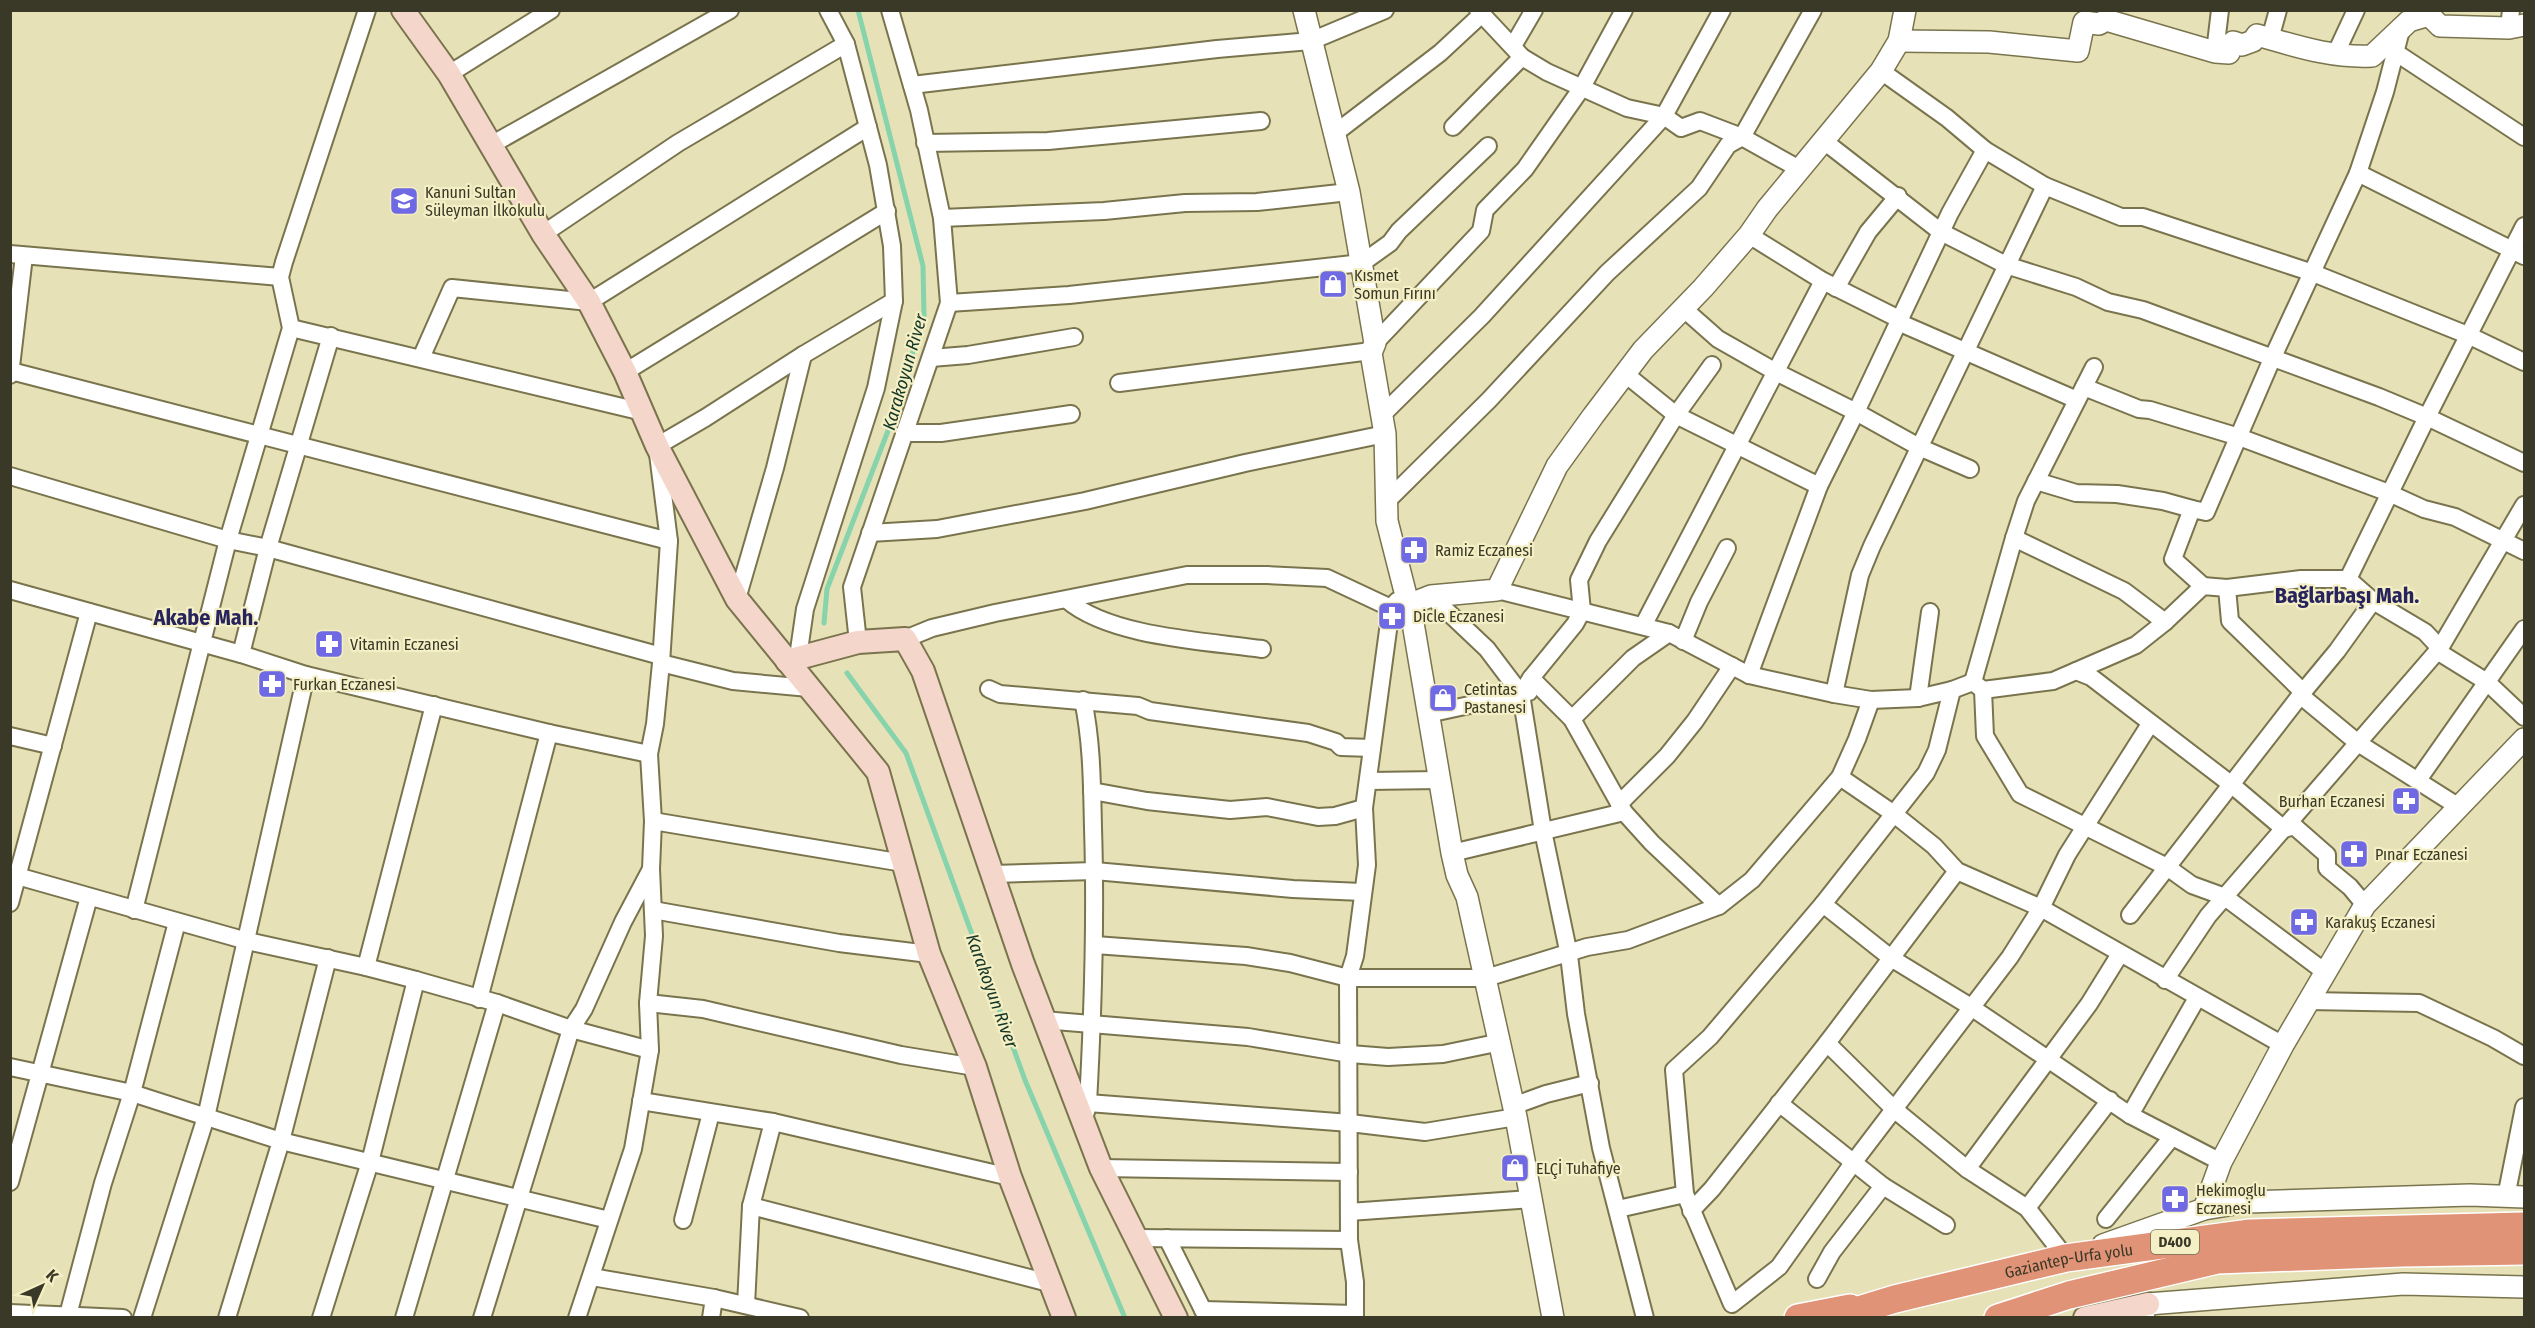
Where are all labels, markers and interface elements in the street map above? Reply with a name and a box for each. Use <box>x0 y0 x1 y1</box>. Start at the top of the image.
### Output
place label: Kanuni Sultan Süleyman İlkokulu <box>425 183 545 220</box>
school or university icon: Kanuni Sultan Süleyman İlkokulu <box>388 185 420 217</box>
place label: Kısmet Somun Fırını <box>1354 266 1436 303</box>
shop icon: Kısmet Somun Fırını <box>1317 268 1349 300</box>
water label: Karakoyun River <box>878 311 932 433</box>
pharmacy icon: Ramiz Eczanesi <box>1398 534 1430 566</box>
place label: Ramiz Eczanesi <box>1435 541 1533 560</box>
district label: Bağlarbaşı Mah. <box>2275 582 2419 609</box>
pharmacy icon: Dicle Eczanesi <box>1376 600 1408 632</box>
district label: Akabe Mah. <box>153 604 258 631</box>
place label: Dicle Eczanesi <box>1413 607 1504 626</box>
pharmacy icon: Vitamin Eczanesi <box>313 628 345 660</box>
place label: Vitamin Eczanesi <box>350 635 459 654</box>
pharmacy icon: Furkan Eczanesi <box>256 668 288 700</box>
place label: Furkan Eczanesi <box>293 675 396 694</box>
place label: Cetintas Pastanesi <box>1464 680 1526 717</box>
shop icon: Cetintas Pastanesi <box>1427 682 1459 714</box>
pharmacy icon: Burhan Eczanesi <box>2390 785 2422 817</box>
place label: Burhan Eczanesi <box>2279 792 2385 811</box>
pharmacy icon: Pınar Eczanesi <box>2338 838 2370 870</box>
place label: Pınar Eczanesi <box>2375 845 2468 864</box>
pharmacy icon: Karakuş Eczanesi <box>2288 906 2320 938</box>
place label: Karakuş Eczanesi <box>2325 913 2436 932</box>
water label: Karakoyun River <box>961 931 1023 1052</box>
shop icon: ELÇİ Tuhafiye <box>1499 1152 1531 1184</box>
place label: ELÇİ Tuhafiye <box>1536 1159 1621 1179</box>
place label: Hekimoglu Eczanesi <box>2196 1181 2266 1218</box>
pharmacy icon: Hekimoglu Eczanesi <box>2159 1183 2191 1215</box>
road number: D400 <box>2151 1230 2199 1254</box>
street label: Gaziantep-Urfa yolu <box>2003 1240 2134 1282</box>
north arrow <box>12 1256 72 1316</box>
text: K <box>42 1266 63 1286</box>

